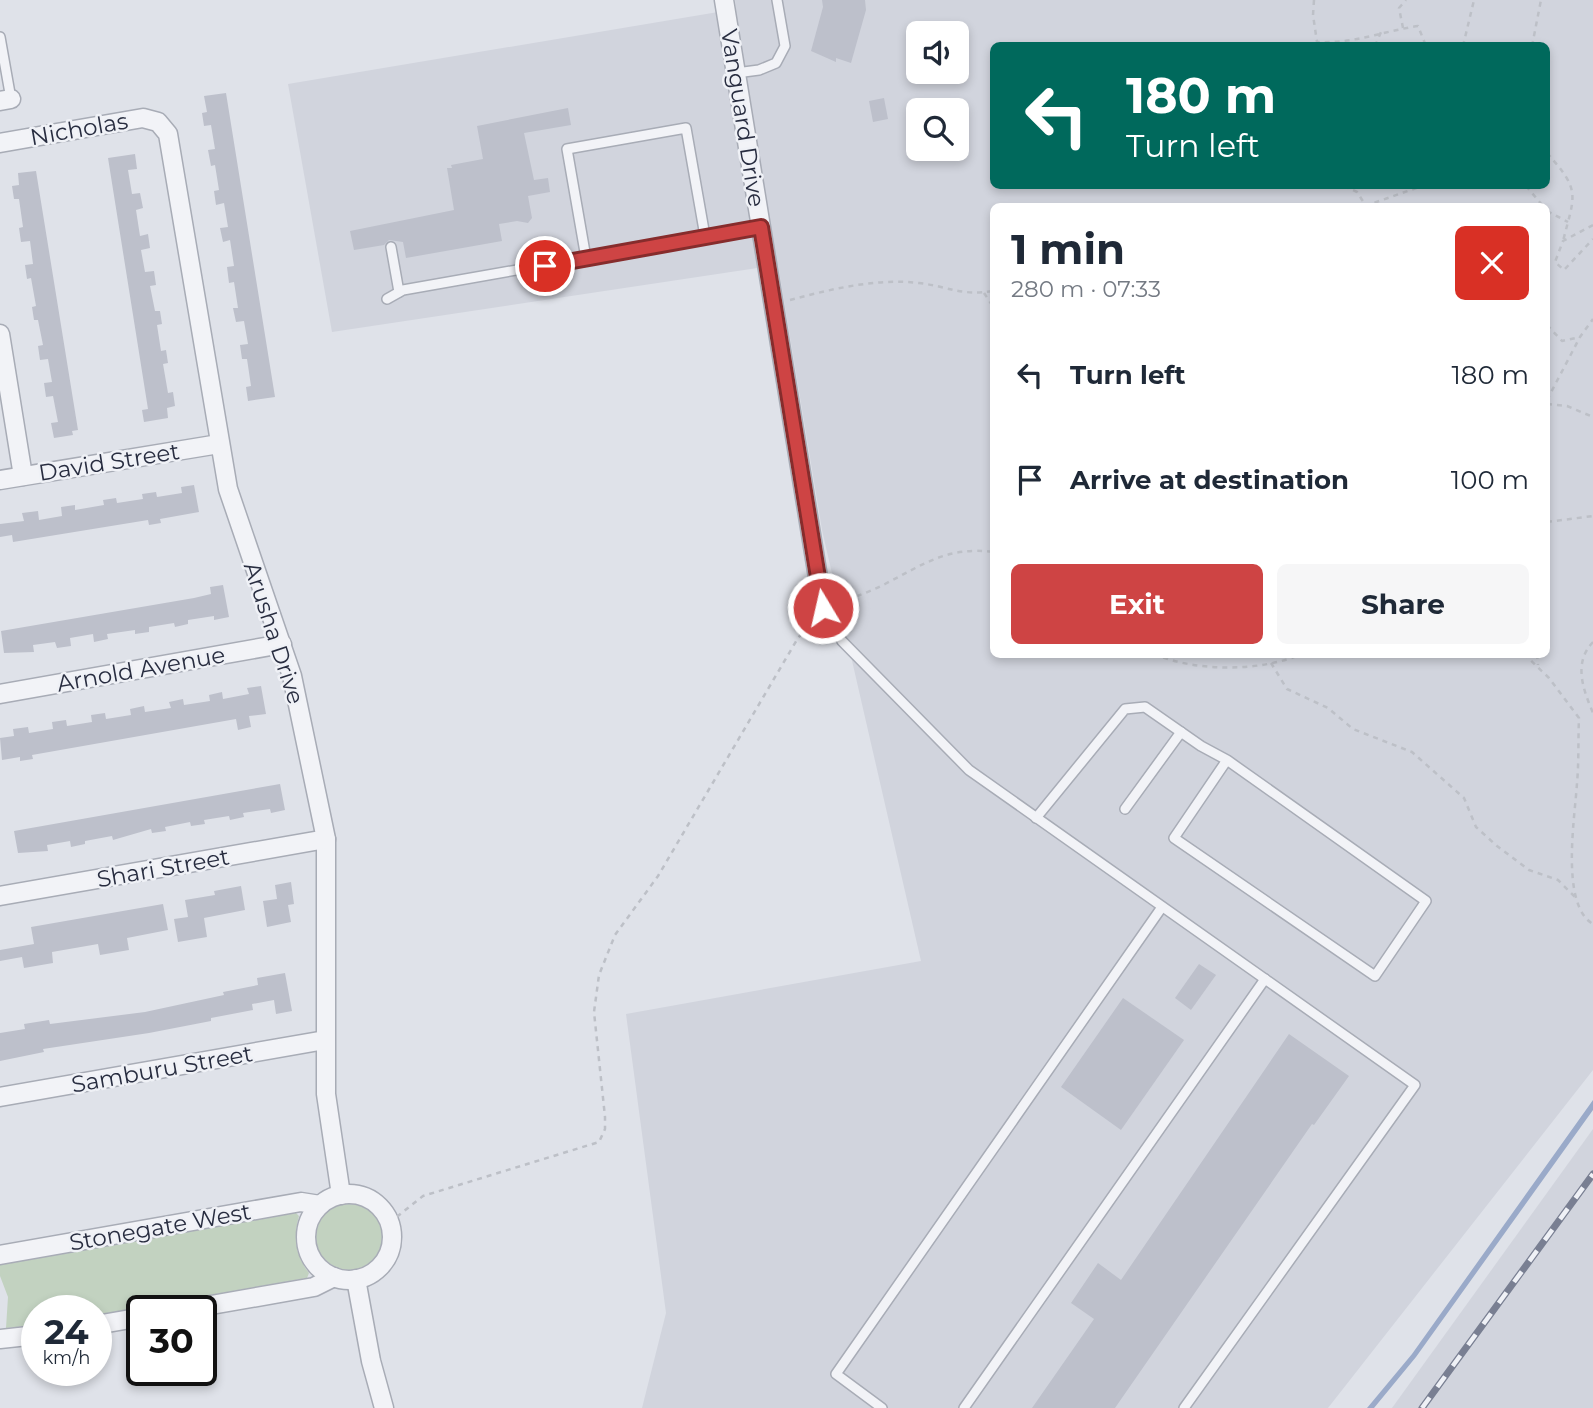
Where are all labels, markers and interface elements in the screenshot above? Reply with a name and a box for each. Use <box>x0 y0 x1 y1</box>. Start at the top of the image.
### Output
map controls <box>906 21 969 161</box>
button: sound <box>906 21 969 84</box>
street label: Vanguard Drive <box>715 27 771 209</box>
text: 180 m <box>1126 66 1276 125</box>
icon: left <box>1011 70 1102 161</box>
button: search <box>906 98 969 161</box>
street label: Nicholas <box>28 107 130 151</box>
text: Turn left <box>1126 126 1260 165</box>
text: 1 min <box>1011 223 1125 275</box>
button: close <box>1455 226 1529 300</box>
pin <box>515 236 575 296</box>
icon: arrive <box>526 247 564 285</box>
text: 280 m · 07:33 <box>1011 275 1161 303</box>
icon: left <box>1011 356 1049 394</box>
text: Turn left <box>1070 359 1186 391</box>
text: 180 m <box>1451 359 1529 391</box>
street label: David Street <box>37 437 181 487</box>
icon: arrive <box>1011 461 1049 499</box>
text: Arrive at destination <box>1070 464 1349 496</box>
text: 100 m <box>1451 464 1529 496</box>
street label: Arusha Drive <box>238 558 310 708</box>
button: Exit <box>1011 564 1263 644</box>
button: Share <box>1277 564 1529 644</box>
position arrow <box>786 571 860 645</box>
street label: Arnold Avenue <box>55 640 227 698</box>
street label: Shari Street <box>95 843 231 893</box>
street label: Samburu Street <box>69 1039 255 1099</box>
street label: Stonegate West <box>67 1197 253 1257</box>
speed limit sign: 30 <box>126 1295 217 1386</box>
text: 24 <box>44 1310 89 1353</box>
text: km/h <box>42 1347 91 1369</box>

